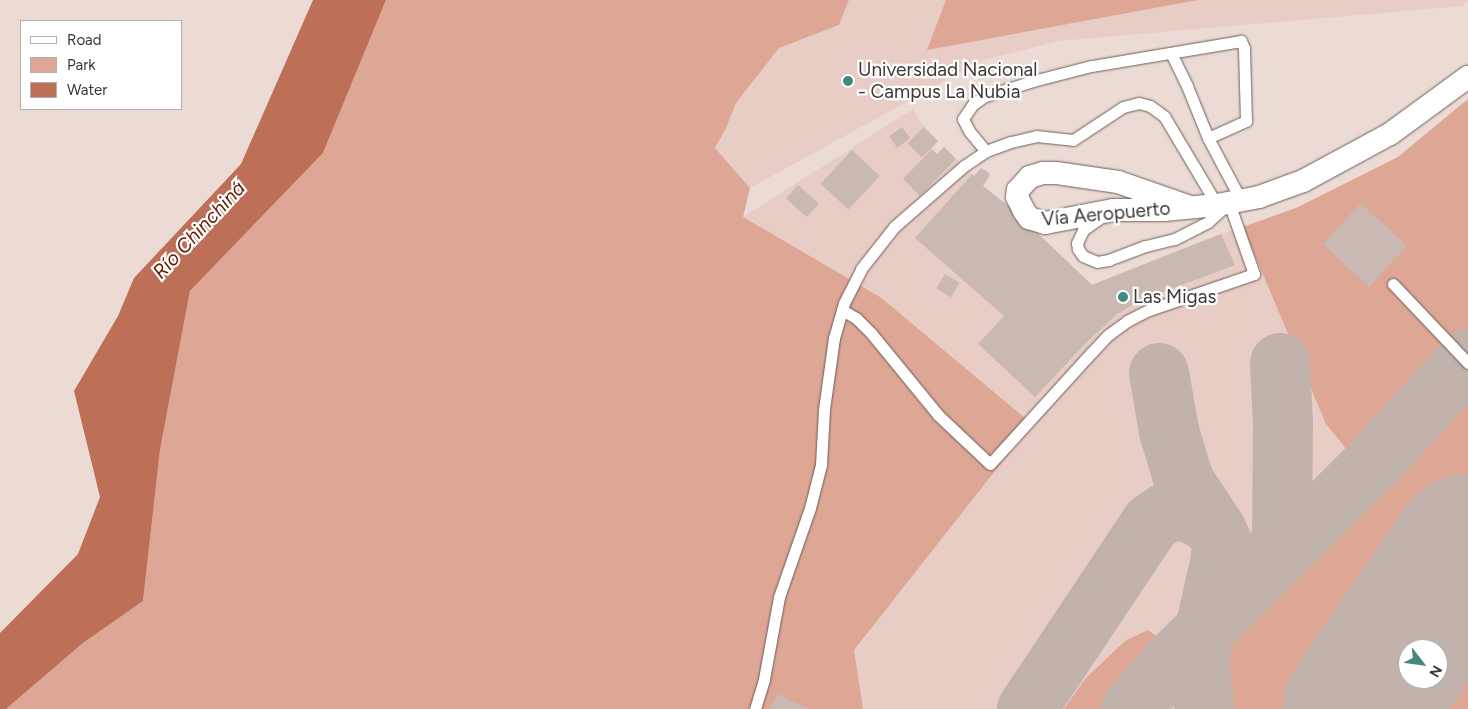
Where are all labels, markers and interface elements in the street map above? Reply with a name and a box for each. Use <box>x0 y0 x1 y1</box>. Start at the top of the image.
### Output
legend <box>20 20 182 110</box>
text: Road <box>67 31 102 49</box>
text: Park <box>67 56 96 74</box>
place label: Universidad Nacional - Campus La Nubia <box>858 59 1037 103</box>
marker: Universidad Nacional - Campus La Nubia <box>842 75 854 87</box>
text: Water <box>67 81 107 99</box>
water label: Río Chinchiná <box>148 176 250 284</box>
street label: Vía Aeropuerto <box>1041 197 1171 231</box>
place label: Las Migas <box>1133 286 1216 308</box>
marker: Las Migas <box>1117 291 1129 303</box>
north arrow <box>1398 639 1448 689</box>
text: N <box>1425 662 1446 680</box>

